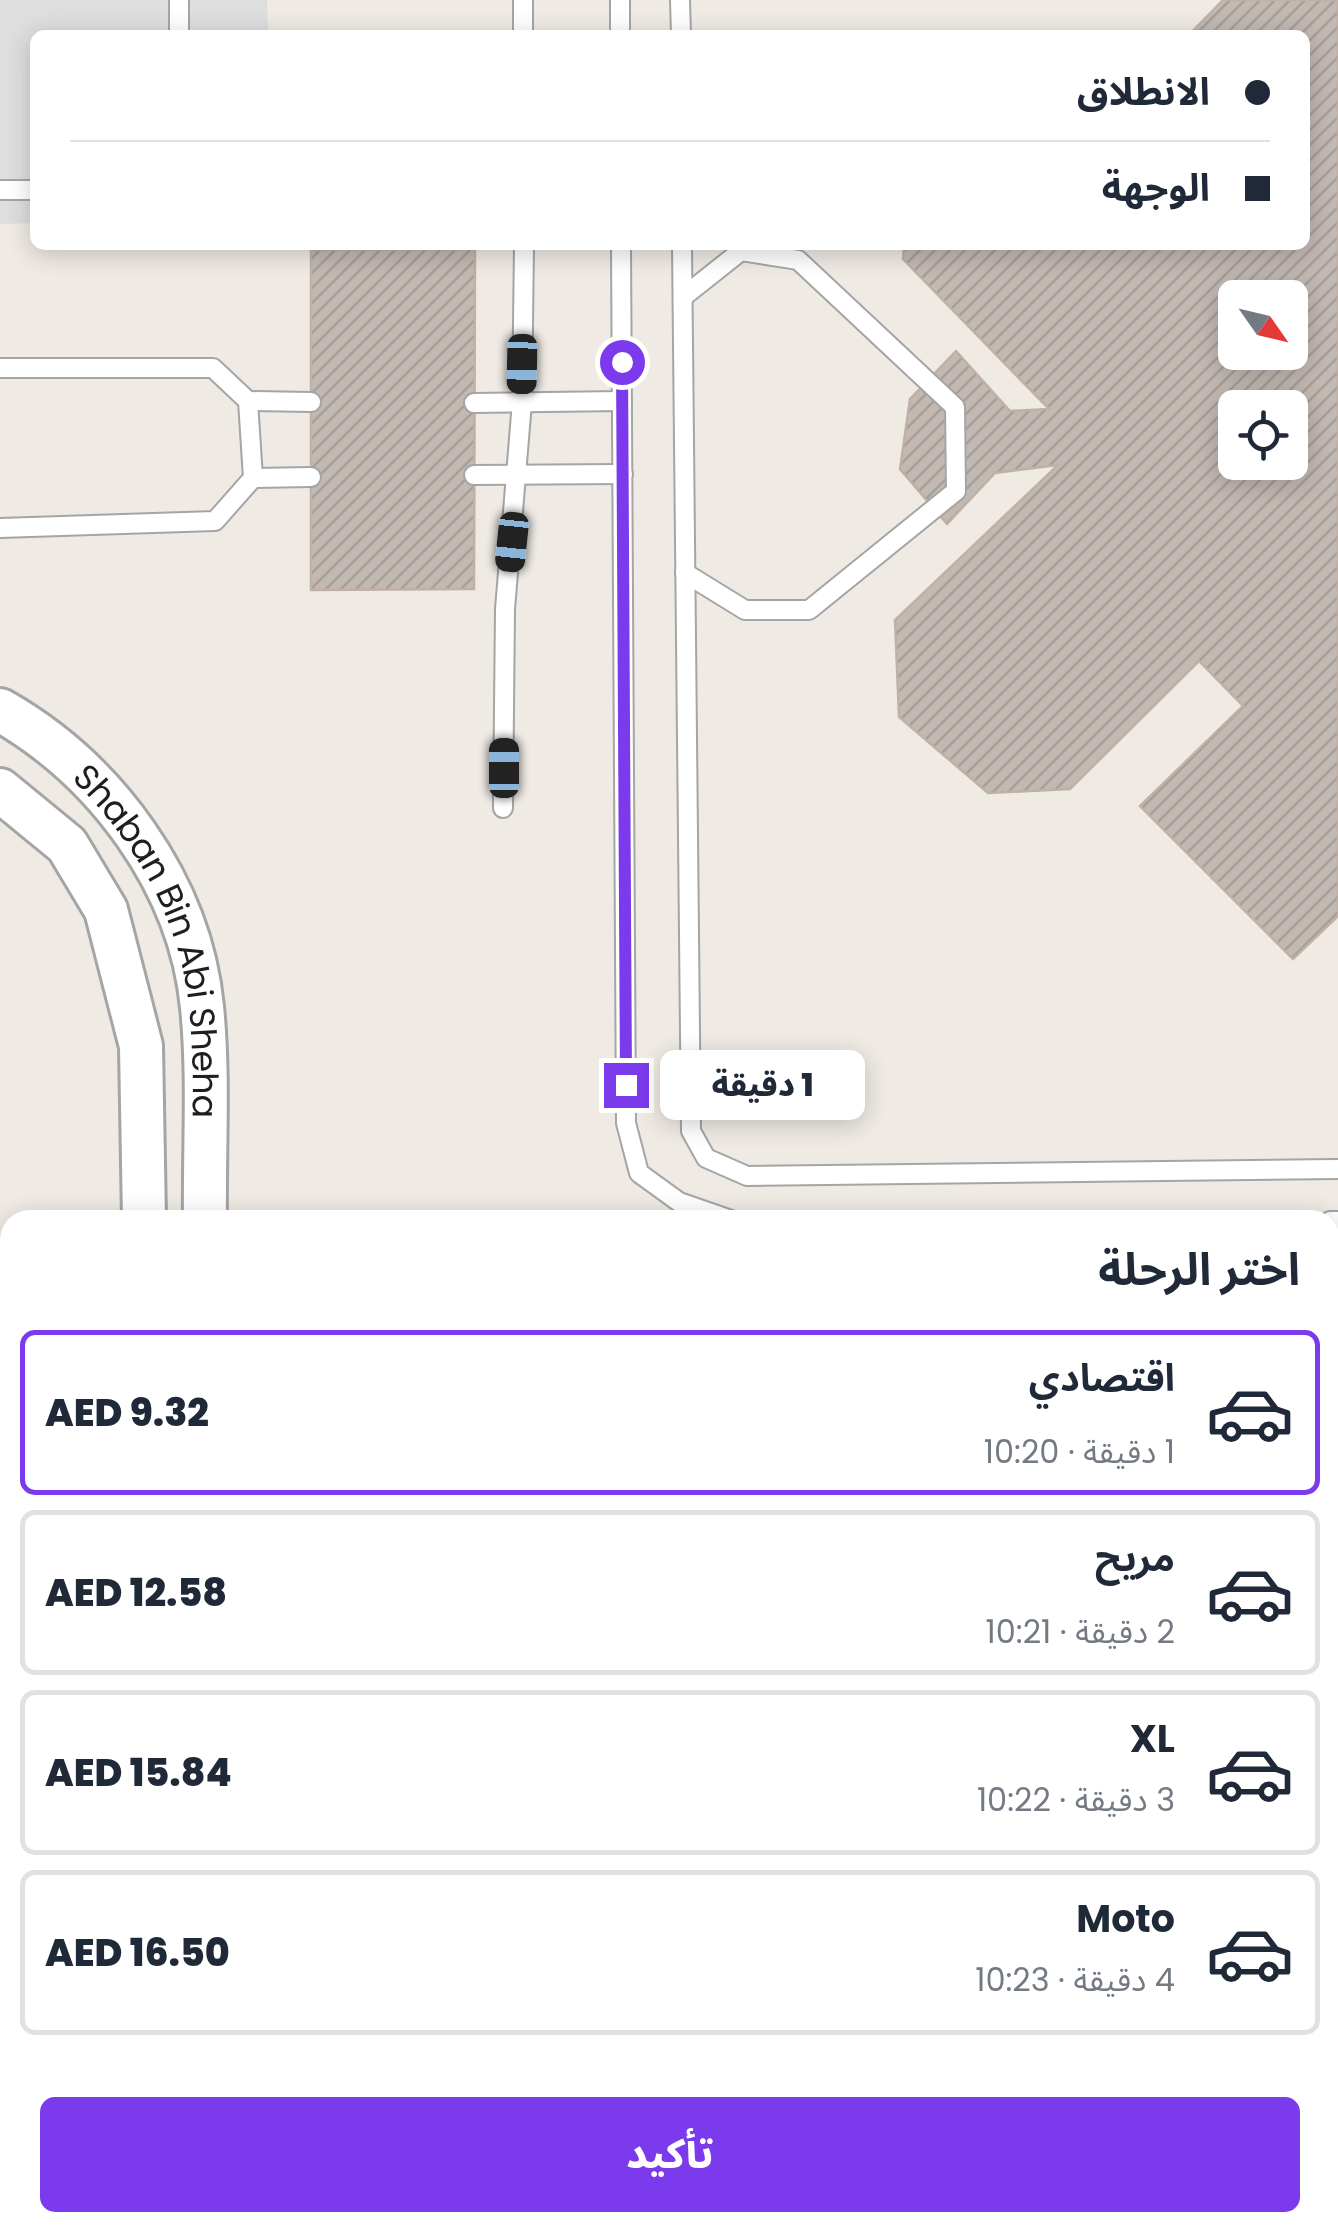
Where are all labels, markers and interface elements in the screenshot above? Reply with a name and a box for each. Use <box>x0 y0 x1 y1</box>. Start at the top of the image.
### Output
text: الانطلاق <box>1077 65 1210 118</box>
text: الوجهة <box>1102 161 1210 214</box>
north arrow <box>1218 280 1308 370</box>
map controls <box>1218 280 1308 480</box>
car <box>506 334 538 394</box>
route start <box>600 340 645 385</box>
button: locate <box>1218 390 1308 480</box>
car <box>494 511 530 573</box>
car <box>489 738 519 798</box>
street label: Shaban Bin Abi Sheha <box>63 752 230 1118</box>
callout: 1 دقيقة <box>661 1050 866 1120</box>
text: 1 دقيقة <box>711 1062 814 1107</box>
route end <box>604 1063 649 1108</box>
text: اختر الرحلة <box>1098 1238 1300 1301</box>
text: اقتصادي <box>1029 1351 1175 1404</box>
icon: car <box>1205 1368 1295 1458</box>
text: AED 9.32 <box>45 1386 209 1439</box>
text: 1 دقيقة · 10:20 <box>984 1429 1175 1474</box>
text: مريح <box>1095 1531 1175 1584</box>
icon: car <box>1205 1548 1295 1638</box>
text: AED 12.58 <box>45 1566 227 1619</box>
text: 2 دقيقة · 10:21 <box>985 1609 1175 1654</box>
text: XL <box>1130 1712 1175 1765</box>
icon: car <box>1205 1728 1295 1818</box>
text: AED 15.84 <box>45 1746 232 1799</box>
text: 3 دقيقة · 10:22 <box>977 1777 1175 1822</box>
text: Moto <box>1076 1892 1175 1945</box>
icon: car <box>1205 1908 1295 1998</box>
text: AED 16.50 <box>45 1926 230 1979</box>
text: 4 دقيقة · 10:23 <box>975 1957 1175 2002</box>
button: تأكيد <box>40 2097 1300 2212</box>

